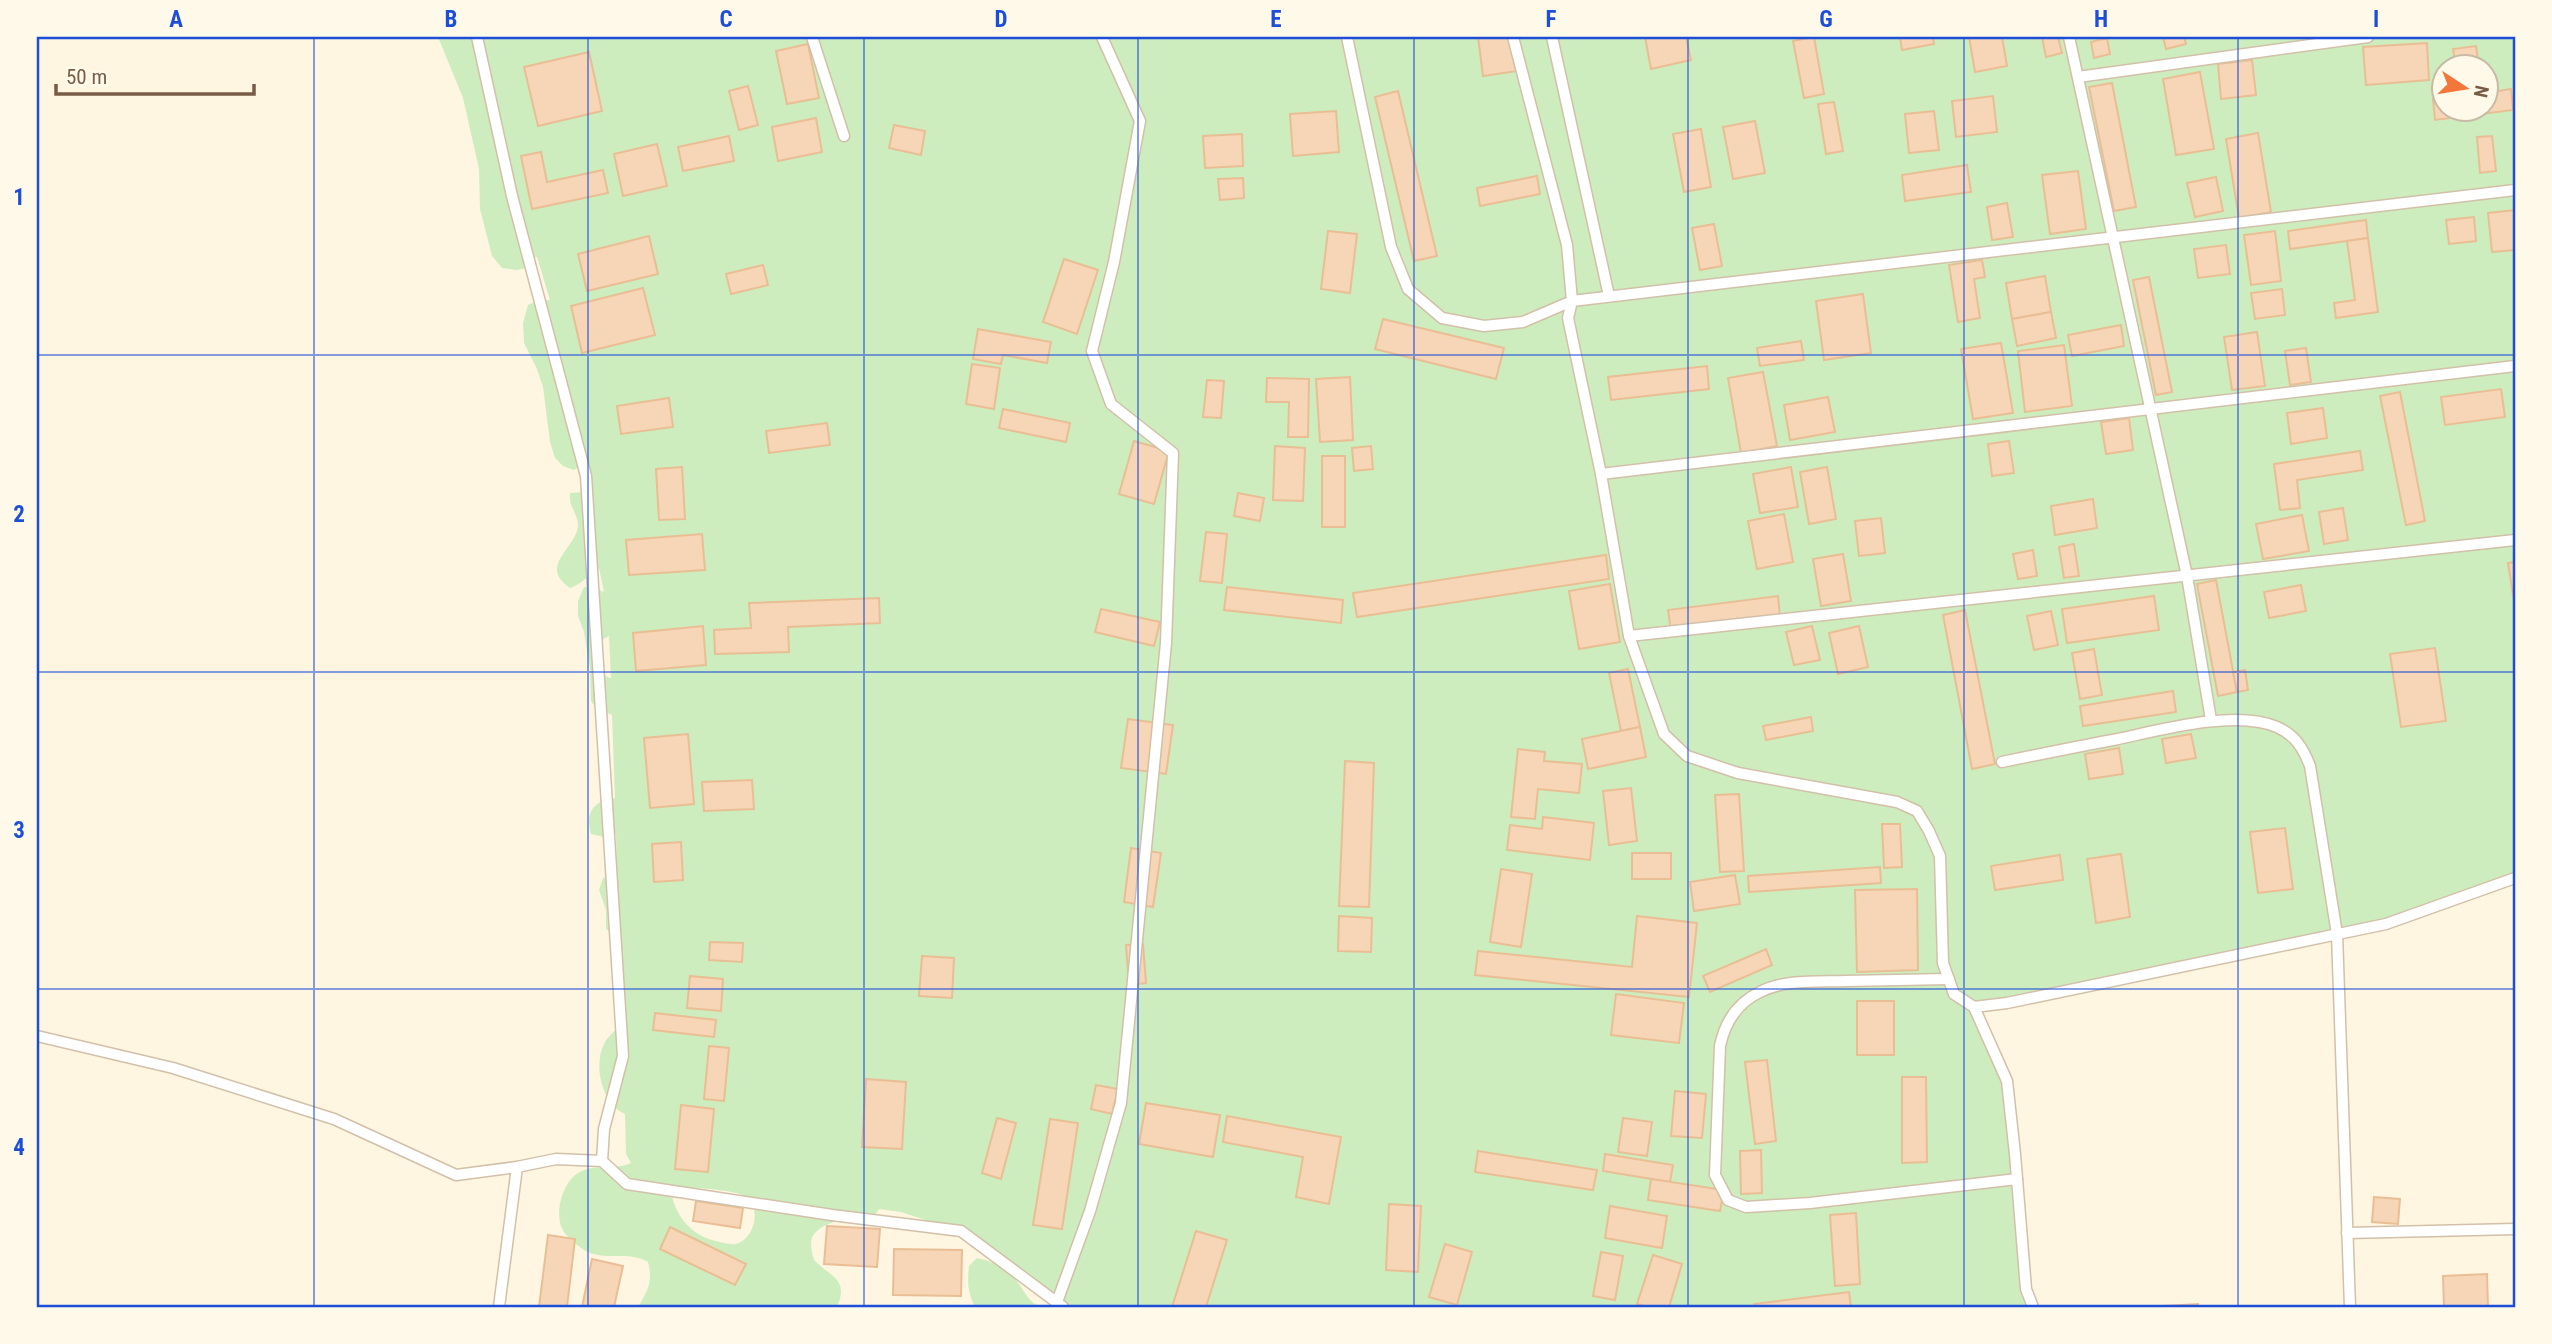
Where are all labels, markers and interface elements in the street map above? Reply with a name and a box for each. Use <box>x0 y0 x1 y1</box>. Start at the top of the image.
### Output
text: A <box>169 6 183 33</box>
text: B <box>445 6 457 33</box>
text: C <box>719 6 733 33</box>
text: D <box>995 6 1008 33</box>
text: E <box>1270 6 1282 33</box>
text: F <box>1546 6 1557 33</box>
text: G <box>1819 6 1833 33</box>
text: H <box>2094 6 2108 33</box>
text: I <box>2373 6 2379 33</box>
scale bar <box>56 52 254 96</box>
north arrow <box>2430 52 2500 122</box>
text: 50 m <box>66 65 107 89</box>
text: N <box>2469 83 2494 100</box>
text: 1 <box>13 184 25 211</box>
text: 2 <box>13 501 25 528</box>
text: 3 <box>13 817 25 844</box>
text: 4 <box>13 1134 25 1161</box>

